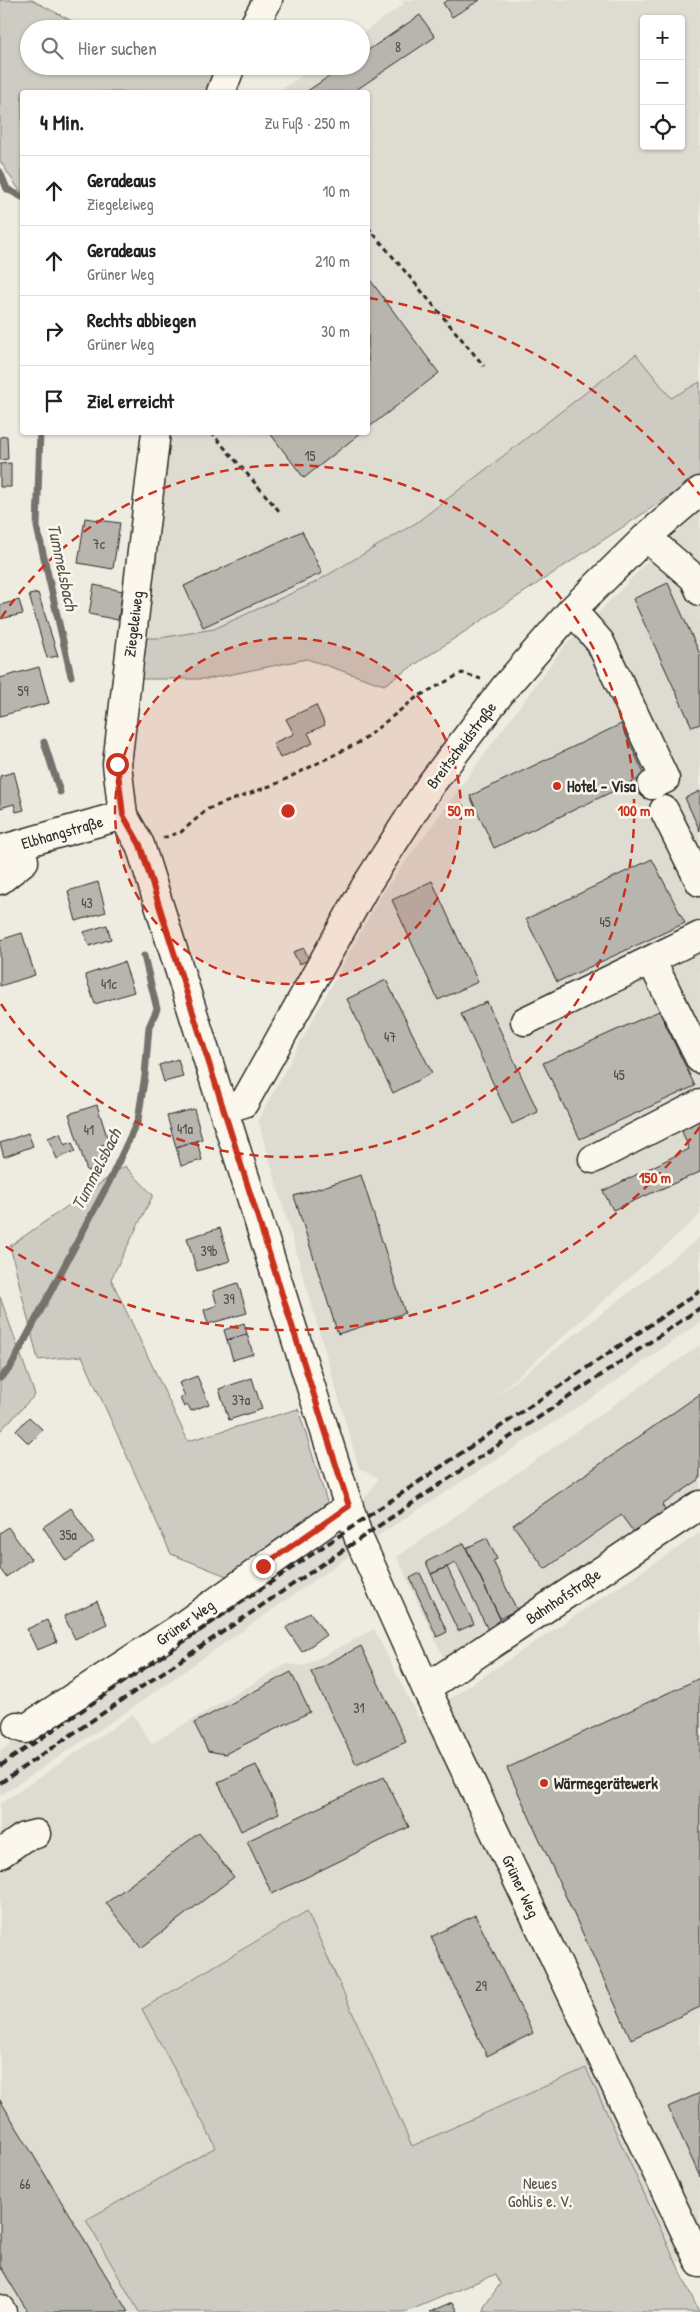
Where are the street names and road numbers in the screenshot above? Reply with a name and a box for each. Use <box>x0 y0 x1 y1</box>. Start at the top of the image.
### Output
street label: Ziegeleiweg <box>118 590 148 658</box>
street label: Breitscheidstraße <box>421 696 501 793</box>
street label: Elbhangstraße <box>18 810 106 854</box>
street label: Bahnhofstraße <box>521 1562 605 1629</box>
street label: Grüner Weg <box>151 1594 219 1650</box>
street label: Grüner Weg <box>497 1851 545 1921</box>

